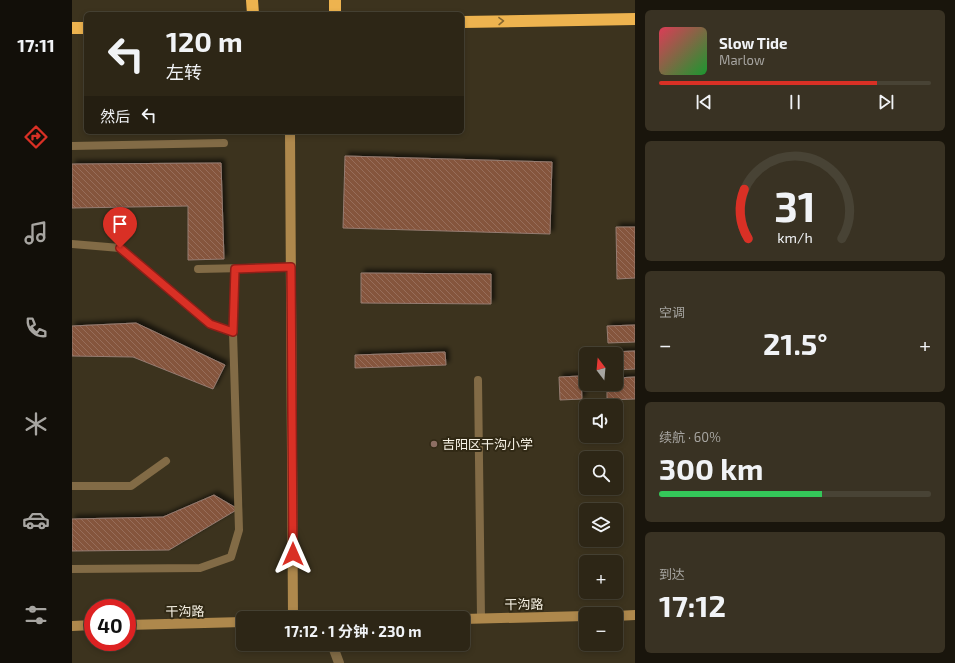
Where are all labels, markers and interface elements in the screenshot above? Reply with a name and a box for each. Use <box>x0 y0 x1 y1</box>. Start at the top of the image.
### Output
one-way arrow <box>498 17 504 26</box>
text: 120 m <box>166 24 243 58</box>
icon: left <box>100 28 152 80</box>
text: 17:11 <box>17 34 55 56</box>
text: Slow Tide <box>719 34 787 52</box>
text: Marlow <box>719 52 765 68</box>
text: 左转 <box>166 61 202 83</box>
icon: previous <box>693 91 715 113</box>
icon: pause <box>784 91 806 113</box>
icon: next <box>875 91 897 113</box>
icon: left <box>138 104 160 126</box>
text: 然后 <box>100 107 130 125</box>
icon: directions <box>22 123 50 151</box>
text: 31 <box>774 180 816 230</box>
pin <box>103 207 137 248</box>
icon: arrive <box>109 213 131 235</box>
icon: music <box>22 219 50 247</box>
text: km/h <box>777 228 813 245</box>
text: 空调 <box>659 304 685 320</box>
icon: phone <box>22 314 50 342</box>
text: 21.5° <box>763 325 828 361</box>
text: − <box>659 331 672 357</box>
text: + <box>919 331 931 357</box>
north arrow <box>579 347 623 391</box>
map controls <box>579 347 623 651</box>
button: sound <box>579 399 623 443</box>
icon: climate <box>22 410 50 438</box>
text: 续航 · 60% <box>659 429 721 445</box>
place label: 吉阳区干沟小学 <box>442 436 533 452</box>
marker: 吉阳区干沟小学 <box>429 439 439 449</box>
text: 300 km <box>659 450 764 486</box>
button: search <box>579 451 623 495</box>
button: layers <box>579 503 623 547</box>
icon: car <box>22 506 50 534</box>
position arrow <box>272 533 314 575</box>
button: + <box>579 555 623 599</box>
text: 到达 <box>659 566 685 582</box>
text: 17:12 <box>659 587 726 623</box>
street label: 干沟路 <box>504 596 544 612</box>
speed limit sign: 40 <box>84 599 136 651</box>
icon: filters <box>22 601 50 629</box>
street label: 干沟路 <box>165 603 205 619</box>
button: − <box>579 607 623 651</box>
text: 17:12 · 1 分钟 · 230 m <box>285 622 421 640</box>

